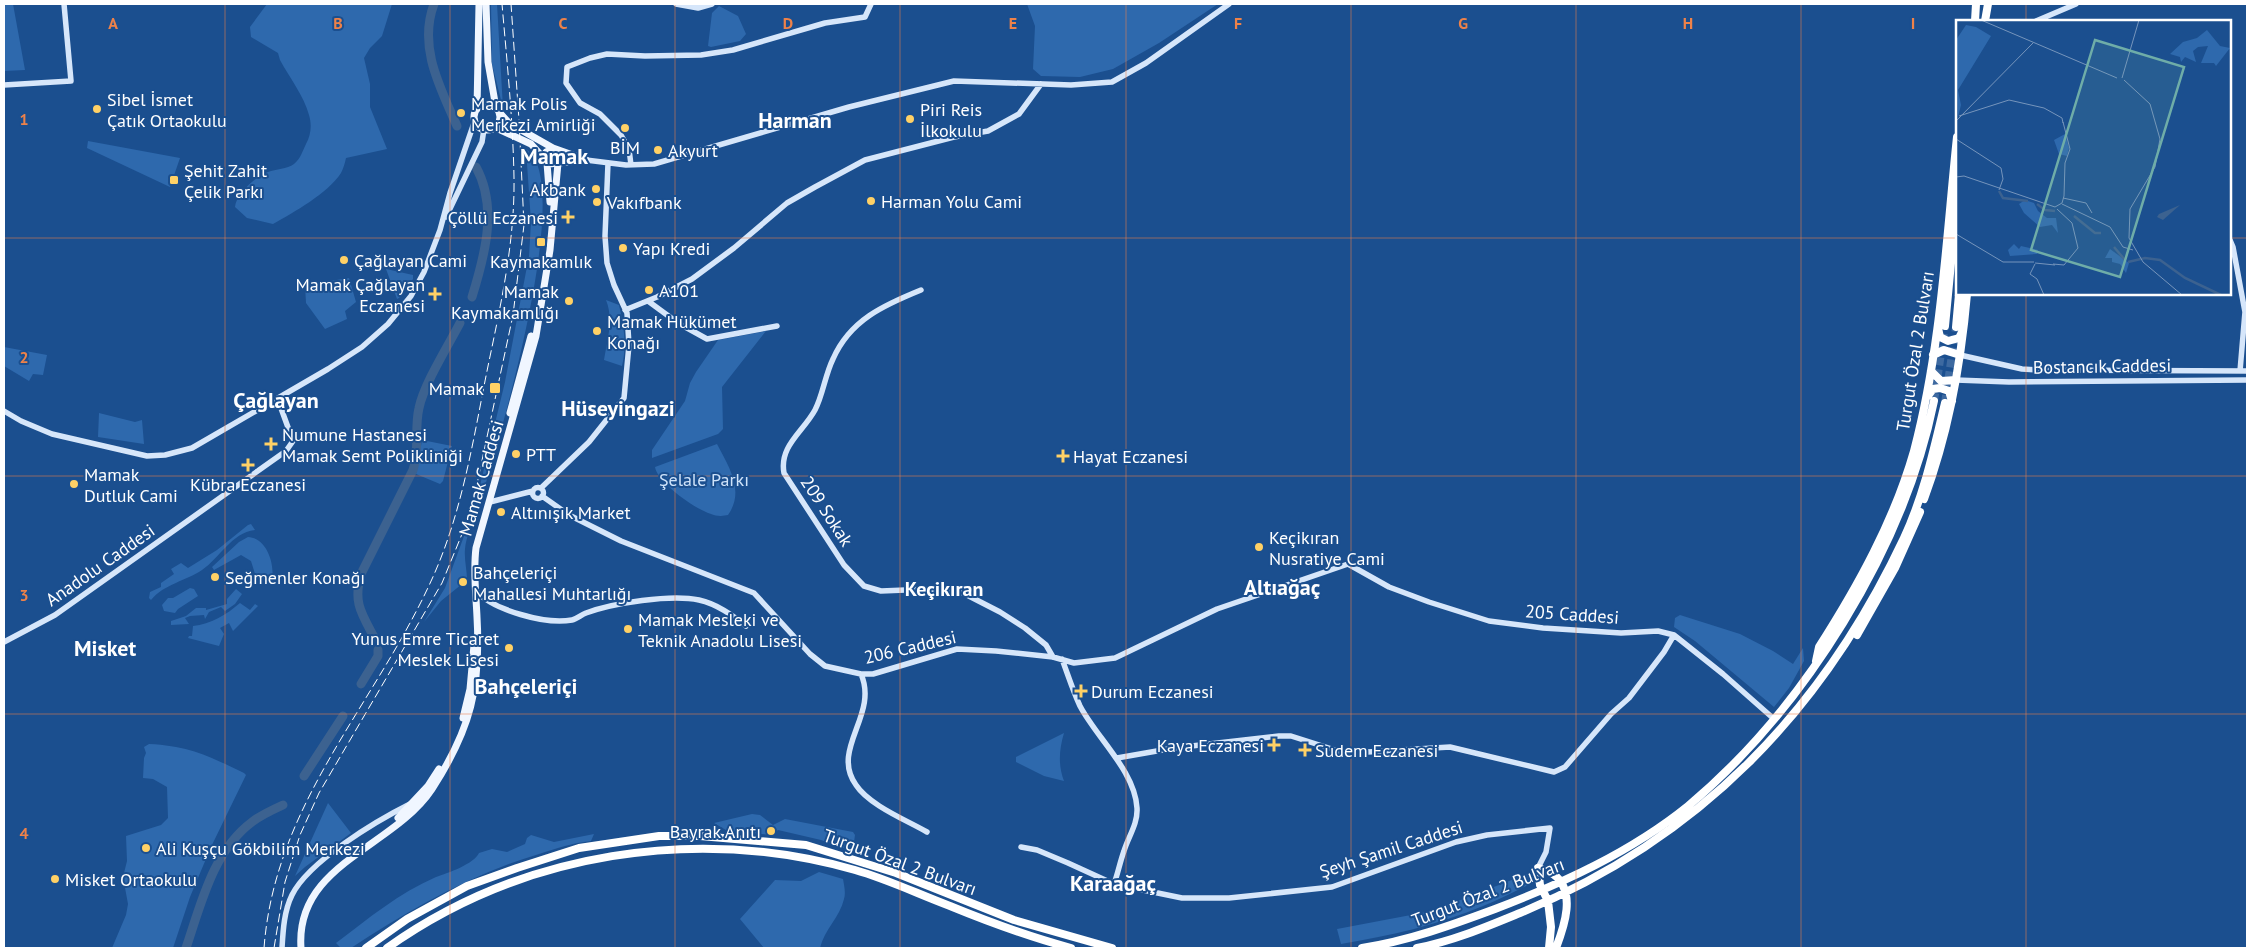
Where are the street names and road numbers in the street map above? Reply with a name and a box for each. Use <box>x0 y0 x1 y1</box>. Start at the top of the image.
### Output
street label: Turgut Özal 2 Bulvarı <box>1891 269 1939 433</box>
street label: Bostancık Caddesi <box>2033 353 2171 379</box>
street label: Mamak Caddesi <box>453 417 509 539</box>
street label: 209 Sokak <box>796 471 859 551</box>
street label: Anadolu Caddesi <box>41 519 159 611</box>
street label: 205 Caddesi <box>1524 599 1620 629</box>
street label: 206 Caddesi <box>862 625 958 669</box>
street label: Şeyh Şamil Caddesi <box>1317 815 1465 883</box>
street label: Turgut Özal 2 Bulvarı <box>820 824 980 900</box>
street label: Turgut Özal 2 Bulvarı <box>1408 852 1568 932</box>

